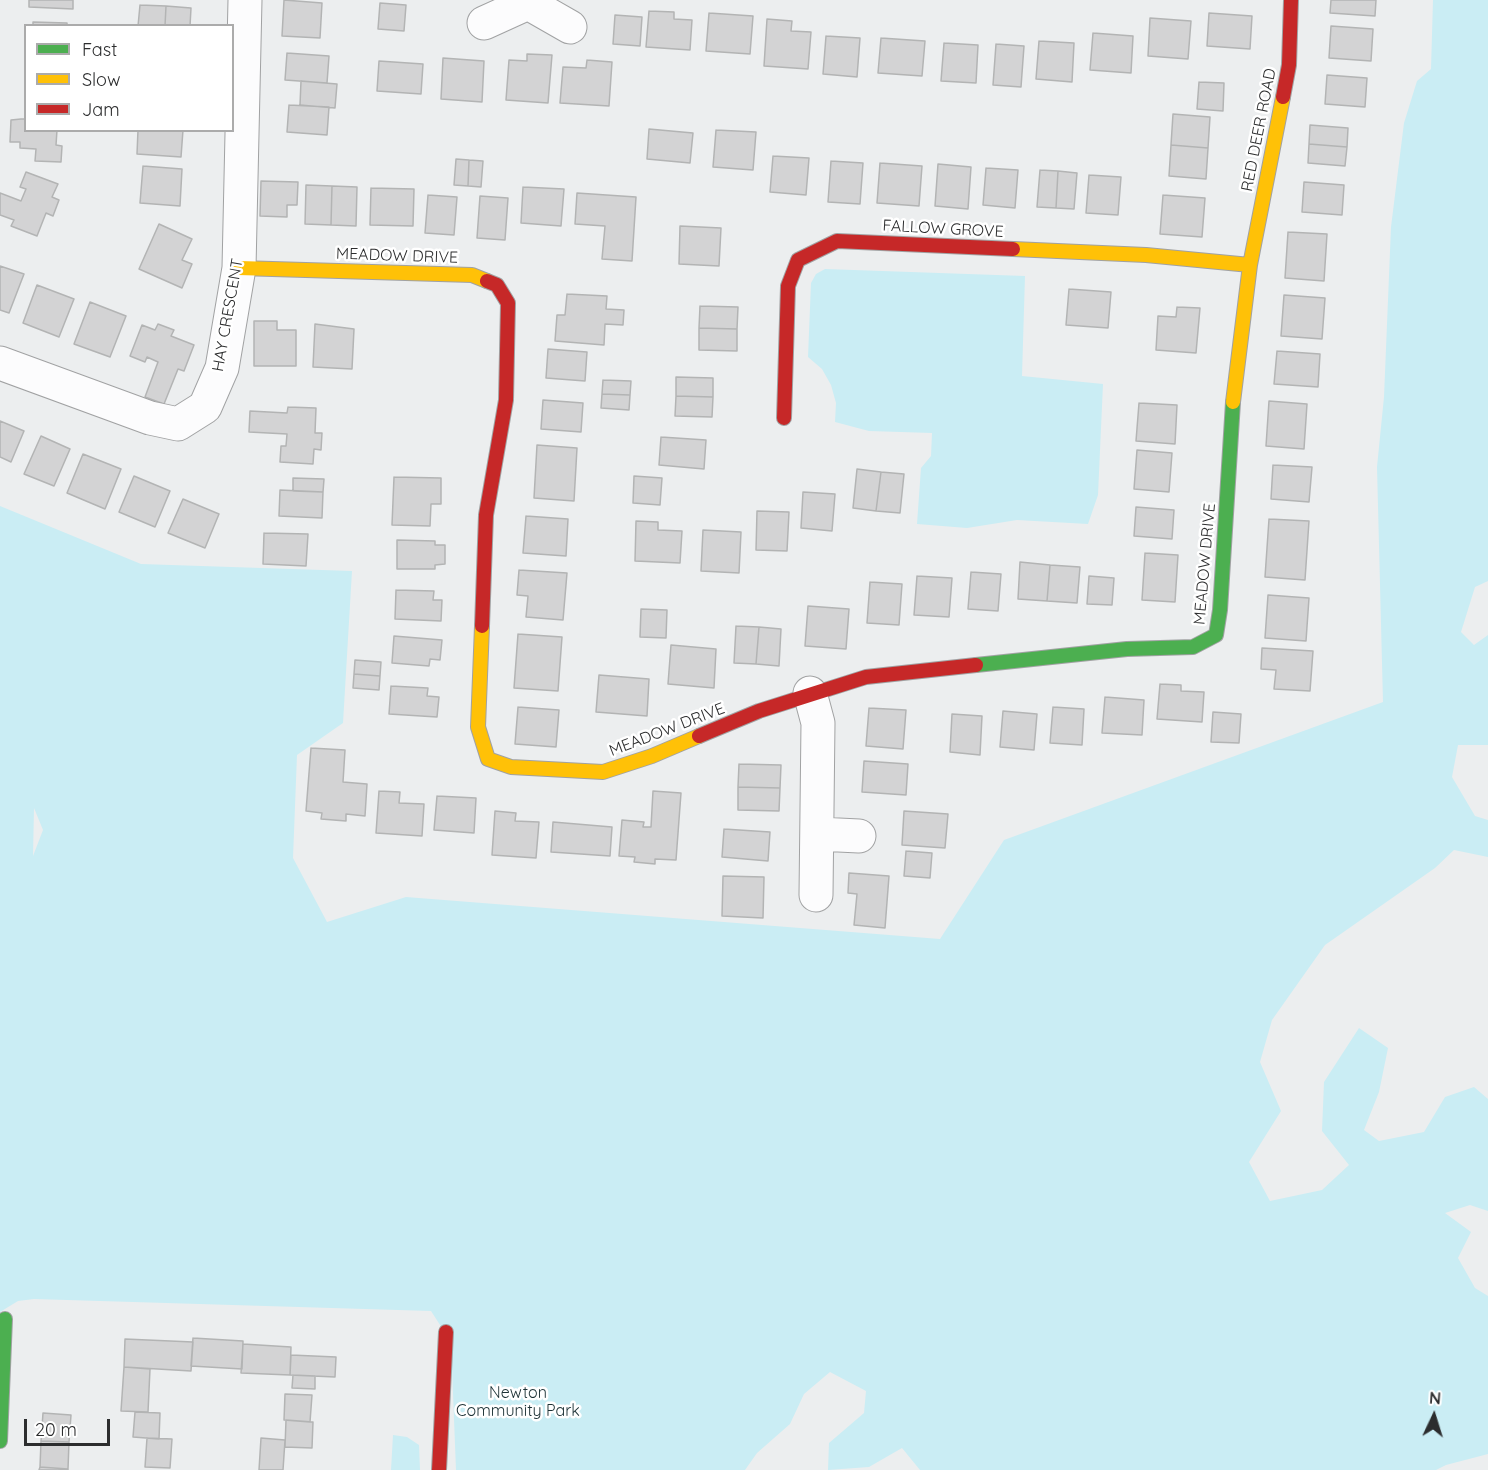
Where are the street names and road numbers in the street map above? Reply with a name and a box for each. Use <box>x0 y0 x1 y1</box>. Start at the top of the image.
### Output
street label: RED DEER ROAD <box>1238 67 1280 193</box>
street label: FALLOW GROVE <box>882 216 1004 242</box>
street label: MEADOW DRIVE <box>336 244 458 268</box>
street label: HAY CRESCENT <box>209 257 247 373</box>
street label: MEADOW DRIVE <box>1190 502 1220 626</box>
street label: MEADOW DRIVE <box>607 699 727 761</box>

